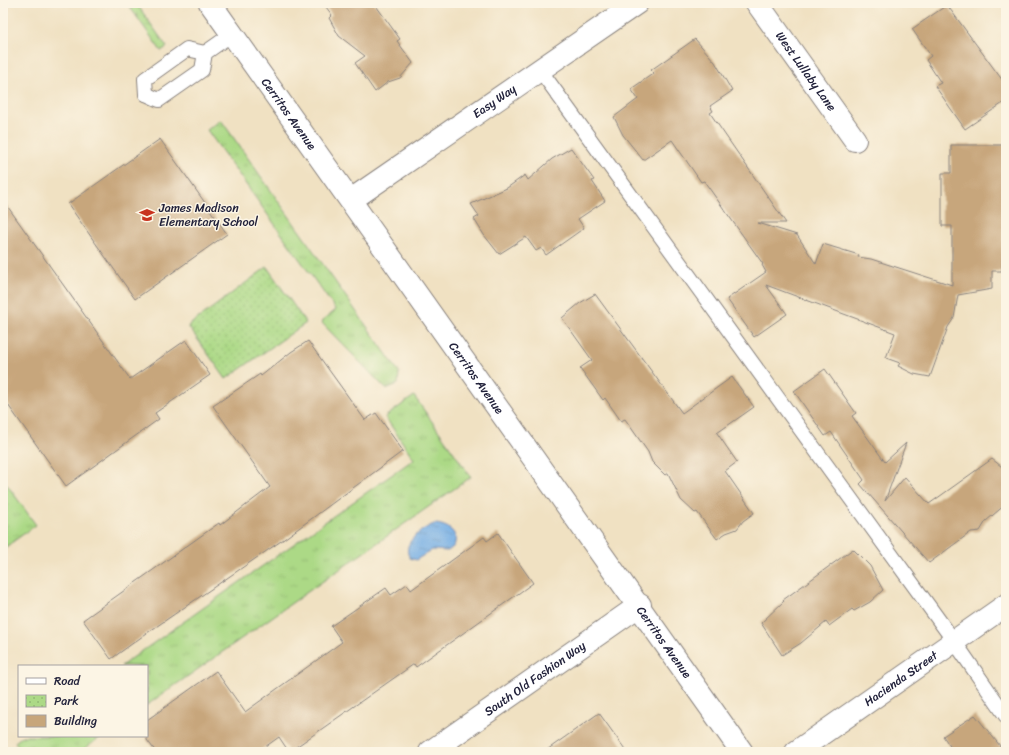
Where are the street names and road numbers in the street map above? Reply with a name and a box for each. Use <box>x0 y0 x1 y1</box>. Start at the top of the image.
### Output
street label: West Lullaby Lane <box>770 27 842 116</box>
street label: Cerritos Avenue <box>255 73 322 155</box>
street label: Easy Way <box>468 78 521 124</box>
street label: Cerritos Avenue <box>443 337 510 419</box>
street label: Cerritos Avenue <box>631 601 698 683</box>
street label: South Old Fashion Way <box>479 635 591 722</box>
street label: Hacienda Street <box>859 644 943 712</box>

